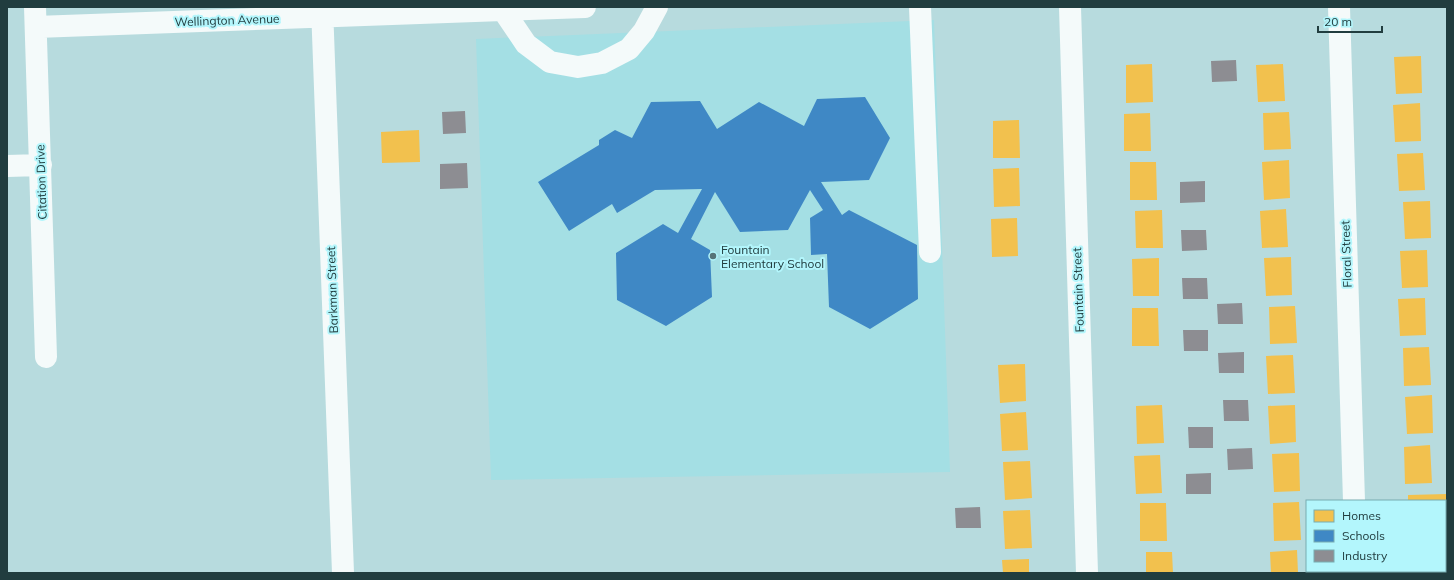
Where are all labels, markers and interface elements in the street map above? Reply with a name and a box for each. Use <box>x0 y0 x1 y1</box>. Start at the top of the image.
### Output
scale bar <box>1318 8 1382 34</box>
street label: Wellington Avenue <box>174 11 280 29</box>
text: 20 m <box>1324 14 1352 29</box>
street label: Citation Drive <box>32 144 50 220</box>
street label: Floral Street <box>1337 220 1355 288</box>
place label: Fountain Elementary School <box>721 242 824 271</box>
street label: Barkman Street <box>323 246 341 334</box>
street label: Fountain Street <box>1069 247 1087 333</box>
marker: Fountain Elementary School <box>708 251 718 261</box>
legend <box>1306 500 1446 572</box>
text: Homes <box>1342 508 1381 523</box>
text: Schools <box>1342 528 1385 543</box>
text: Industry <box>1342 548 1388 563</box>

